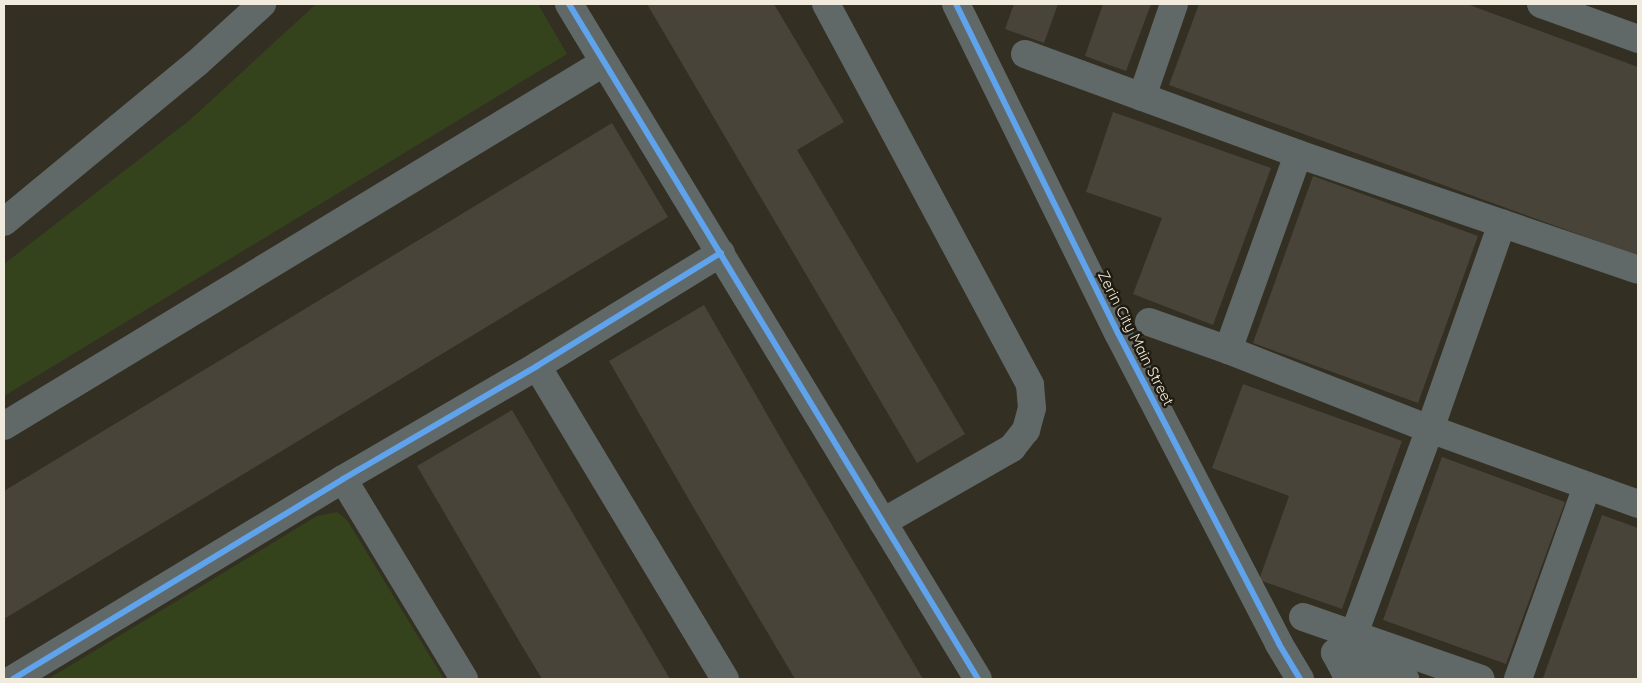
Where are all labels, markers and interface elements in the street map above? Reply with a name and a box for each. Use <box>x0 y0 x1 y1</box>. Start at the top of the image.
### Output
street label: Zerin City Main Street <box>1094 268 1178 408</box>

